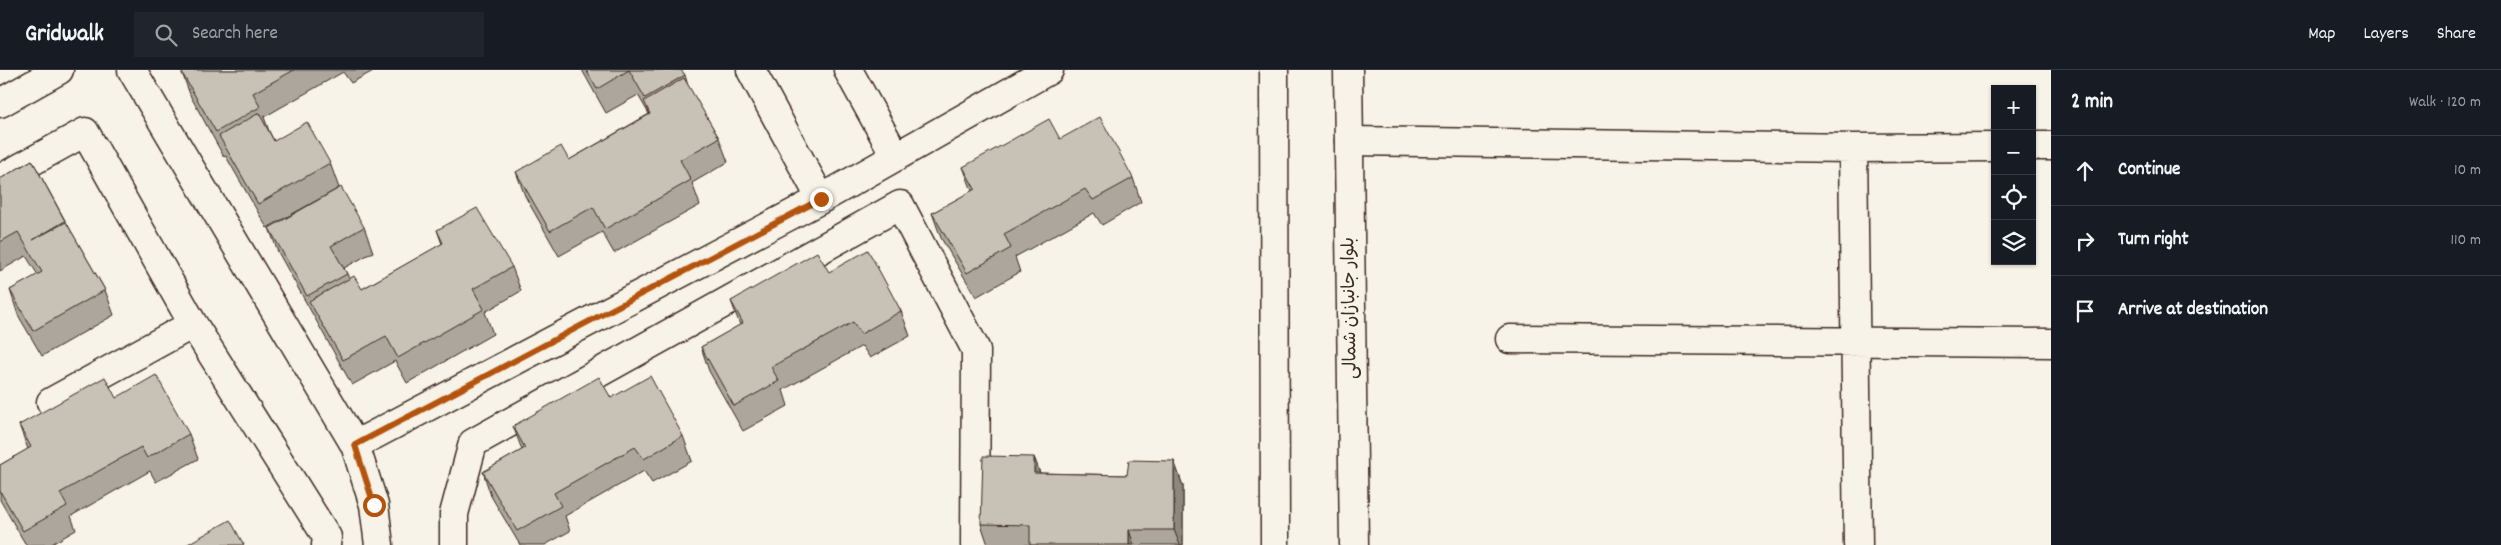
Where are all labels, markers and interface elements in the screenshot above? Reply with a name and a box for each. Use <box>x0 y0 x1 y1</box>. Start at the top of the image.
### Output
search box <box>134 12 484 57</box>
text: Gridwalk <box>25 18 104 52</box>
icon: search <box>152 21 180 49</box>
text: Search here <box>192 21 278 48</box>
text: Map <box>2308 22 2335 47</box>
text: Layers <box>2363 22 2409 47</box>
text: Share <box>2437 22 2476 47</box>
map controls <box>1991 85 2036 265</box>
button: + <box>1991 85 2036 130</box>
text: 2 min <box>2071 88 2113 118</box>
text: Walk · 120 m <box>2409 91 2481 114</box>
button: − <box>1991 130 2036 175</box>
icon: ahead <box>2071 157 2099 185</box>
text: Continue <box>2118 157 2180 184</box>
text: 10 m <box>2454 159 2481 182</box>
button: locate <box>1991 175 2036 220</box>
route end <box>810 188 833 211</box>
button: layers <box>1991 220 2036 265</box>
icon: right <box>2071 227 2099 255</box>
text: Turn right <box>2118 227 2189 254</box>
text: 110 m <box>2451 229 2481 252</box>
street label: بلوار جانبازان شمالی <box>1337 237 1365 379</box>
icon: arrive <box>2071 297 2099 325</box>
text: Arrive at destination <box>2118 297 2268 324</box>
route start <box>363 494 386 517</box>

